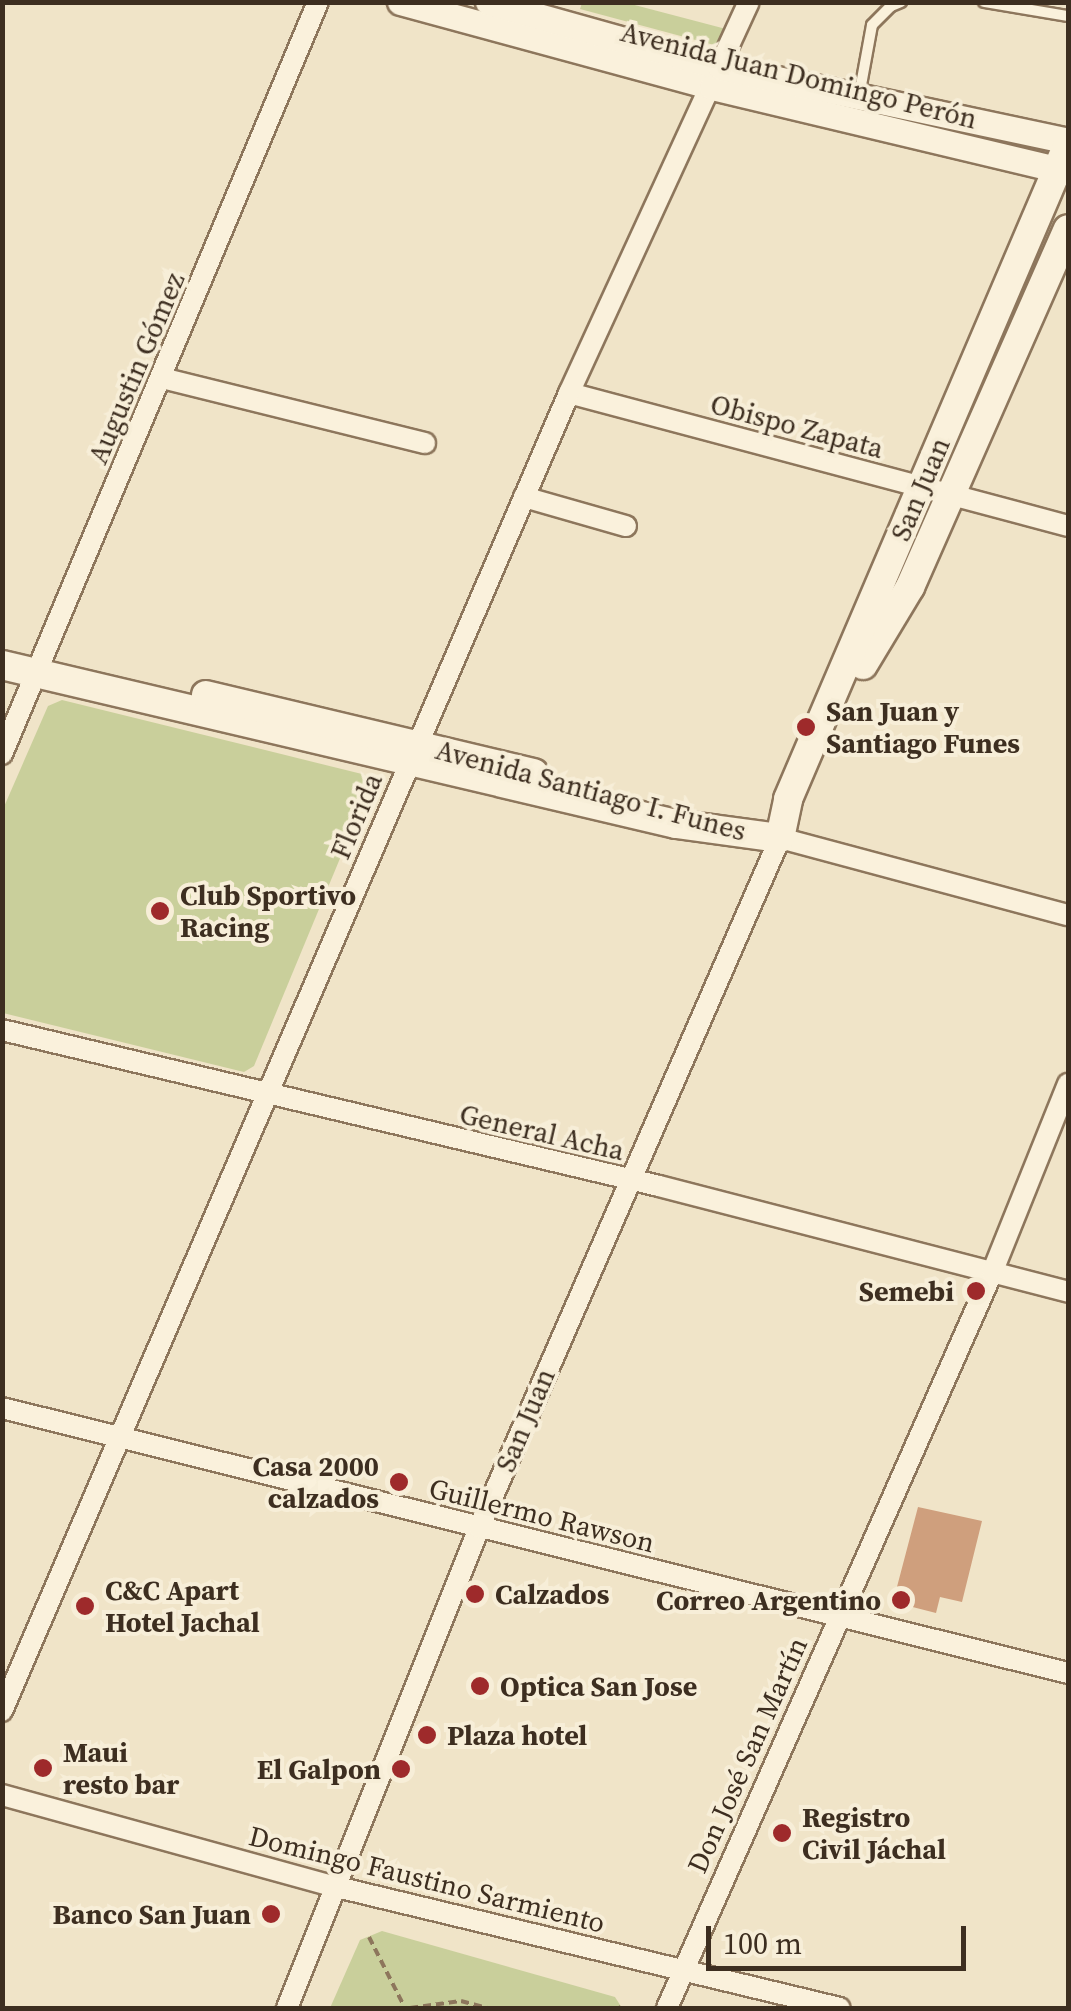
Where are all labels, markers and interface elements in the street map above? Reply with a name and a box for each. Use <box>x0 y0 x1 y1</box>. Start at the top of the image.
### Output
street label: Avenida Juan Domingo Perón <box>617 14 981 136</box>
street label: Augustin Gómez <box>81 267 191 469</box>
street label: Obispo Zapata <box>707 387 887 465</box>
street label: San Juan <box>883 432 957 546</box>
place label: San Juan y Santiago Funes <box>826 694 1020 760</box>
marker: San Juan y Santiago Funes <box>795 716 817 738</box>
street label: Avenida Santiago I. Funes <box>432 732 750 848</box>
street label: Florida <box>323 768 389 864</box>
place label: Club Sportivo Racing <box>180 878 356 944</box>
marker: Club Sportivo Racing <box>149 900 171 922</box>
street label: General Acha <box>456 1097 628 1167</box>
place label: Semebi <box>859 1274 954 1308</box>
marker: Semebi <box>963 1278 989 1304</box>
street label: San Juan <box>488 1363 562 1477</box>
place label: Casa 2000 calzados <box>253 1449 379 1515</box>
marker: Casa 2000 calzados <box>388 1471 410 1493</box>
street label: Guillermo Rawson <box>426 1471 658 1559</box>
place label: C&C Apart Hotel Jachal <box>105 1573 260 1639</box>
place label: Calzados <box>495 1577 609 1611</box>
marker: Calzados <box>464 1583 486 1605</box>
place label: Correo Argentino <box>656 1583 881 1617</box>
marker: Correo Argentino <box>890 1589 912 1611</box>
marker: C&C Apart Hotel Jachal <box>74 1595 96 1617</box>
street label: Don José San Martín <box>680 1632 814 1878</box>
place label: Optica San Jose <box>500 1669 697 1703</box>
marker: Optica San Jose <box>469 1675 491 1697</box>
place label: Plaza hotel <box>447 1718 587 1752</box>
marker: Plaza hotel <box>416 1724 438 1746</box>
place label: Maui resto bar <box>63 1735 179 1801</box>
place label: El Galpon <box>257 1752 381 1786</box>
marker: Maui resto bar <box>32 1757 54 1779</box>
marker: El Galpon <box>390 1758 412 1780</box>
place label: Registro Civil Jáchal <box>802 1800 946 1866</box>
street label: Domingo Faustino Sarmiento <box>246 1818 608 1940</box>
marker: Registro Civil Jáchal <box>771 1822 793 1844</box>
place label: Banco San Juan <box>52 1897 251 1931</box>
marker: Banco San Juan <box>260 1903 282 1925</box>
scale bar <box>711 1906 971 1968</box>
text: 100 m <box>723 1923 802 1964</box>

